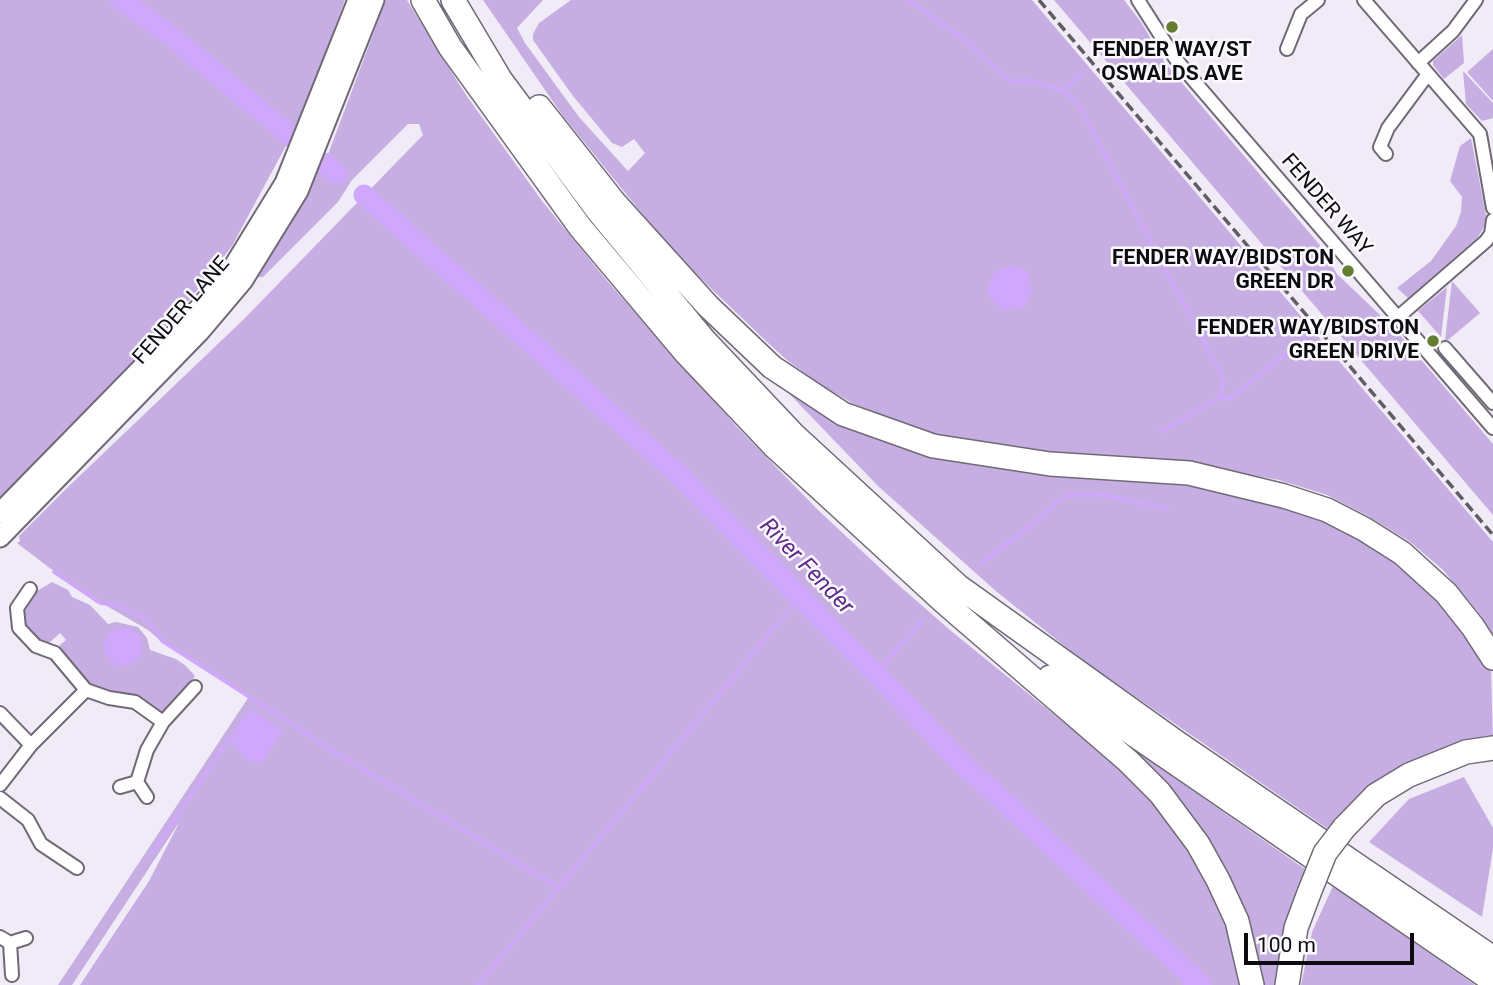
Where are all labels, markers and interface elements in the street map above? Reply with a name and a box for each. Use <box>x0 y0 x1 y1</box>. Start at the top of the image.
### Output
marker: FENDER WAY/ST OSWALDS AVE <box>1164 19 1180 35</box>
place label: FENDER WAY/ST OSWALDS AVE <box>1092 38 1252 88</box>
street label: FENDER WAY <box>1275 149 1377 261</box>
place label: FENDER WAY/BIDSTON GREEN DR <box>1112 246 1334 296</box>
street label: FENDER LANE <box>128 252 236 370</box>
marker: FENDER WAY/BIDSTON GREEN DR <box>1340 263 1356 279</box>
place label: FENDER WAY/BIDSTON GREEN DRIVE <box>1197 316 1419 366</box>
marker: FENDER WAY/BIDSTON GREEN DRIVE <box>1425 333 1441 349</box>
water label: River Fender <box>753 513 859 621</box>
scale bar <box>1248 918 1418 962</box>
text: 100 m <box>1257 933 1316 957</box>

